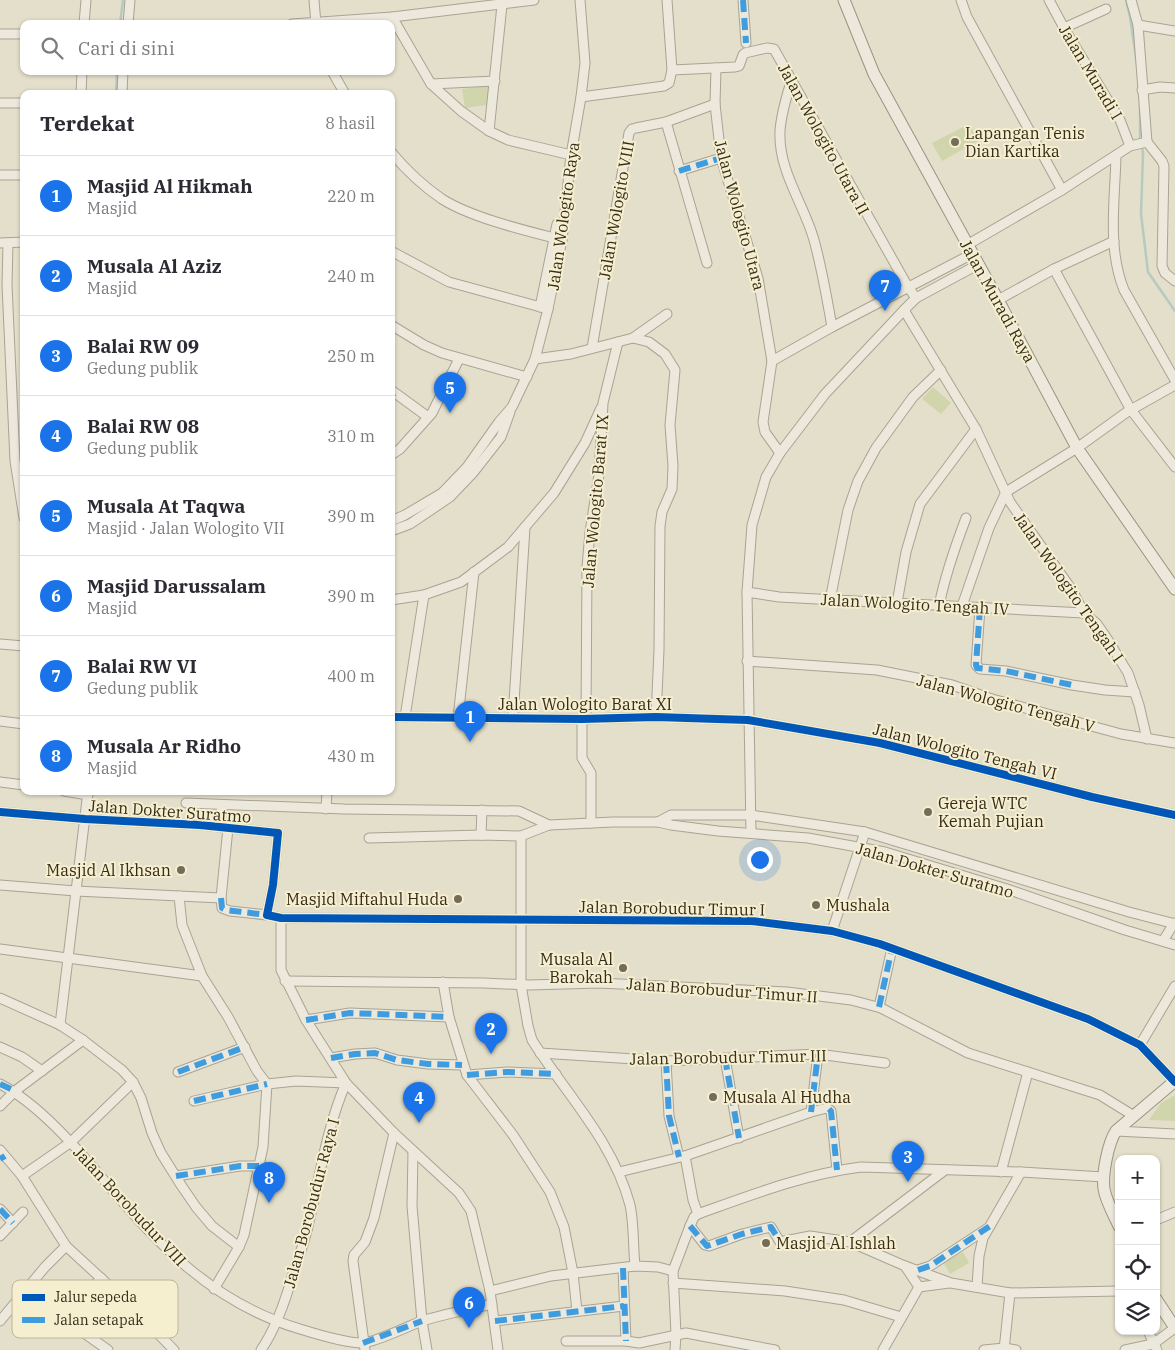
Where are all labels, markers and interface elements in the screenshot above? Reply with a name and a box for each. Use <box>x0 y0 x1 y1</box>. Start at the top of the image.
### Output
search box <box>20 20 395 75</box>
street label: Jalan Muradi I <box>1055 21 1127 123</box>
icon: search <box>38 34 66 62</box>
text: Cari di sini <box>78 36 175 60</box>
street label: Jalan Wologito Utara II <box>774 60 874 218</box>
text: Terdekat <box>40 109 134 137</box>
text: 8 hasil <box>325 113 375 133</box>
place label: Lapangan Tenis Dian Kartika <box>965 123 1085 161</box>
marker: Lapangan Tenis Dian Kartika <box>949 136 961 148</box>
street label: Jalan Wologito Utara <box>710 137 770 293</box>
street label: Jalan Wologito VIII <box>594 139 638 281</box>
street label: Jalan Wologito Raya <box>543 140 583 291</box>
text: Masjid Al Hikmah <box>87 174 253 198</box>
text: 1 <box>51 186 61 206</box>
text: 220 m <box>327 186 375 206</box>
text: Masjid <box>87 198 137 218</box>
street label: Jalan Muradi Raya <box>956 236 1040 366</box>
text: Musala Al Aziz <box>87 254 222 278</box>
text: 2 <box>51 266 61 286</box>
text: 240 m <box>327 266 375 286</box>
pin: 7 <box>869 270 901 311</box>
text: Masjid <box>87 278 137 298</box>
text: Balai RW 09 <box>87 334 199 358</box>
text: 3 <box>51 346 61 366</box>
text: 250 m <box>327 346 375 366</box>
text: Gedung publik <box>87 358 198 378</box>
pin: 5 <box>434 372 466 413</box>
street label: Jalan Wologito Barat IX <box>577 413 613 588</box>
text: Balai RW 08 <box>87 414 199 438</box>
text: 4 <box>51 426 61 446</box>
text: 310 m <box>327 426 375 446</box>
text: Gedung publik <box>87 438 198 458</box>
text: Musala At Taqwa <box>87 494 245 518</box>
text: 5 <box>51 506 61 526</box>
text: 390 m <box>327 506 375 526</box>
street label: Jalan Wologito Tengah I <box>1010 508 1128 666</box>
text: Masjid · Jalan Wologito VII <box>87 518 285 538</box>
text: Masjid Darussalam <box>87 574 266 598</box>
text: 6 <box>51 586 61 606</box>
text: 390 m <box>327 586 375 606</box>
street label: Jalan Wologito Tengah IV <box>820 589 1010 619</box>
text: Masjid <box>87 598 137 618</box>
text: Balai RW VI <box>87 654 197 678</box>
text: 7 <box>51 666 61 686</box>
text: 400 m <box>327 666 375 686</box>
street label: Jalan Wologito Tengah V <box>915 670 1098 736</box>
text: Gedung publik <box>87 678 198 698</box>
street label: Jalan Wologito Barat XI <box>498 694 672 714</box>
pin: 1 <box>454 701 486 742</box>
street label: Jalan Wologito Tengah VI <box>871 718 1059 784</box>
text: Musala Ar Ridho <box>87 734 241 758</box>
text: 8 <box>51 746 61 766</box>
text: 430 m <box>327 746 375 766</box>
text: Masjid <box>87 758 137 778</box>
place label: Gereja WTC Kemah Pujian <box>938 793 1044 831</box>
street label: Jalan Dokter Suratmo <box>88 795 252 827</box>
marker: Gereja WTC Kemah Pujian <box>922 806 934 818</box>
street label: Jalan Dokter Suratmo <box>854 838 1016 902</box>
your location <box>747 847 773 873</box>
place label: Masjid Al Ikhsan <box>46 860 171 880</box>
marker: Masjid Al Ikhsan <box>175 864 187 876</box>
place label: Masjid Miftahul Huda <box>286 889 448 909</box>
marker: Masjid Miftahul Huda <box>452 893 464 905</box>
place label: Mushala <box>826 895 890 915</box>
street label: Jalan Borobudur Timur I <box>579 896 765 920</box>
marker: Mushala <box>810 899 822 911</box>
place label: Musala Al Barokah <box>540 949 613 987</box>
marker: Musala Al Barokah <box>617 962 629 974</box>
street label: Jalan Borobudur Timur II <box>626 973 818 1007</box>
pin: 2 <box>475 1013 507 1054</box>
street label: Jalan Borobudur Timur III <box>629 1045 827 1069</box>
pin: 4 <box>403 1082 435 1123</box>
place label: Musala Al Hudha <box>723 1087 851 1107</box>
marker: Musala Al Hudha <box>707 1091 719 1103</box>
street label: Jalan Borobudur Raya I <box>279 1116 343 1290</box>
pin: 3 <box>892 1141 924 1182</box>
street label: Jalan Borobudur VIII <box>69 1142 191 1270</box>
map controls <box>1115 1155 1160 1335</box>
button: + <box>1115 1155 1160 1200</box>
pin: 8 <box>253 1162 285 1203</box>
button: − <box>1115 1200 1160 1245</box>
place label: Masjid Al Ishlah <box>776 1233 896 1253</box>
marker: Masjid Al Ishlah <box>760 1237 772 1249</box>
button: locate <box>1115 1245 1160 1290</box>
legend <box>12 1280 178 1338</box>
pin: 6 <box>453 1287 485 1328</box>
text: Jalur sepeda <box>54 1288 138 1306</box>
button: layers <box>1115 1290 1160 1335</box>
text: Jalan setapak <box>54 1311 144 1329</box>

